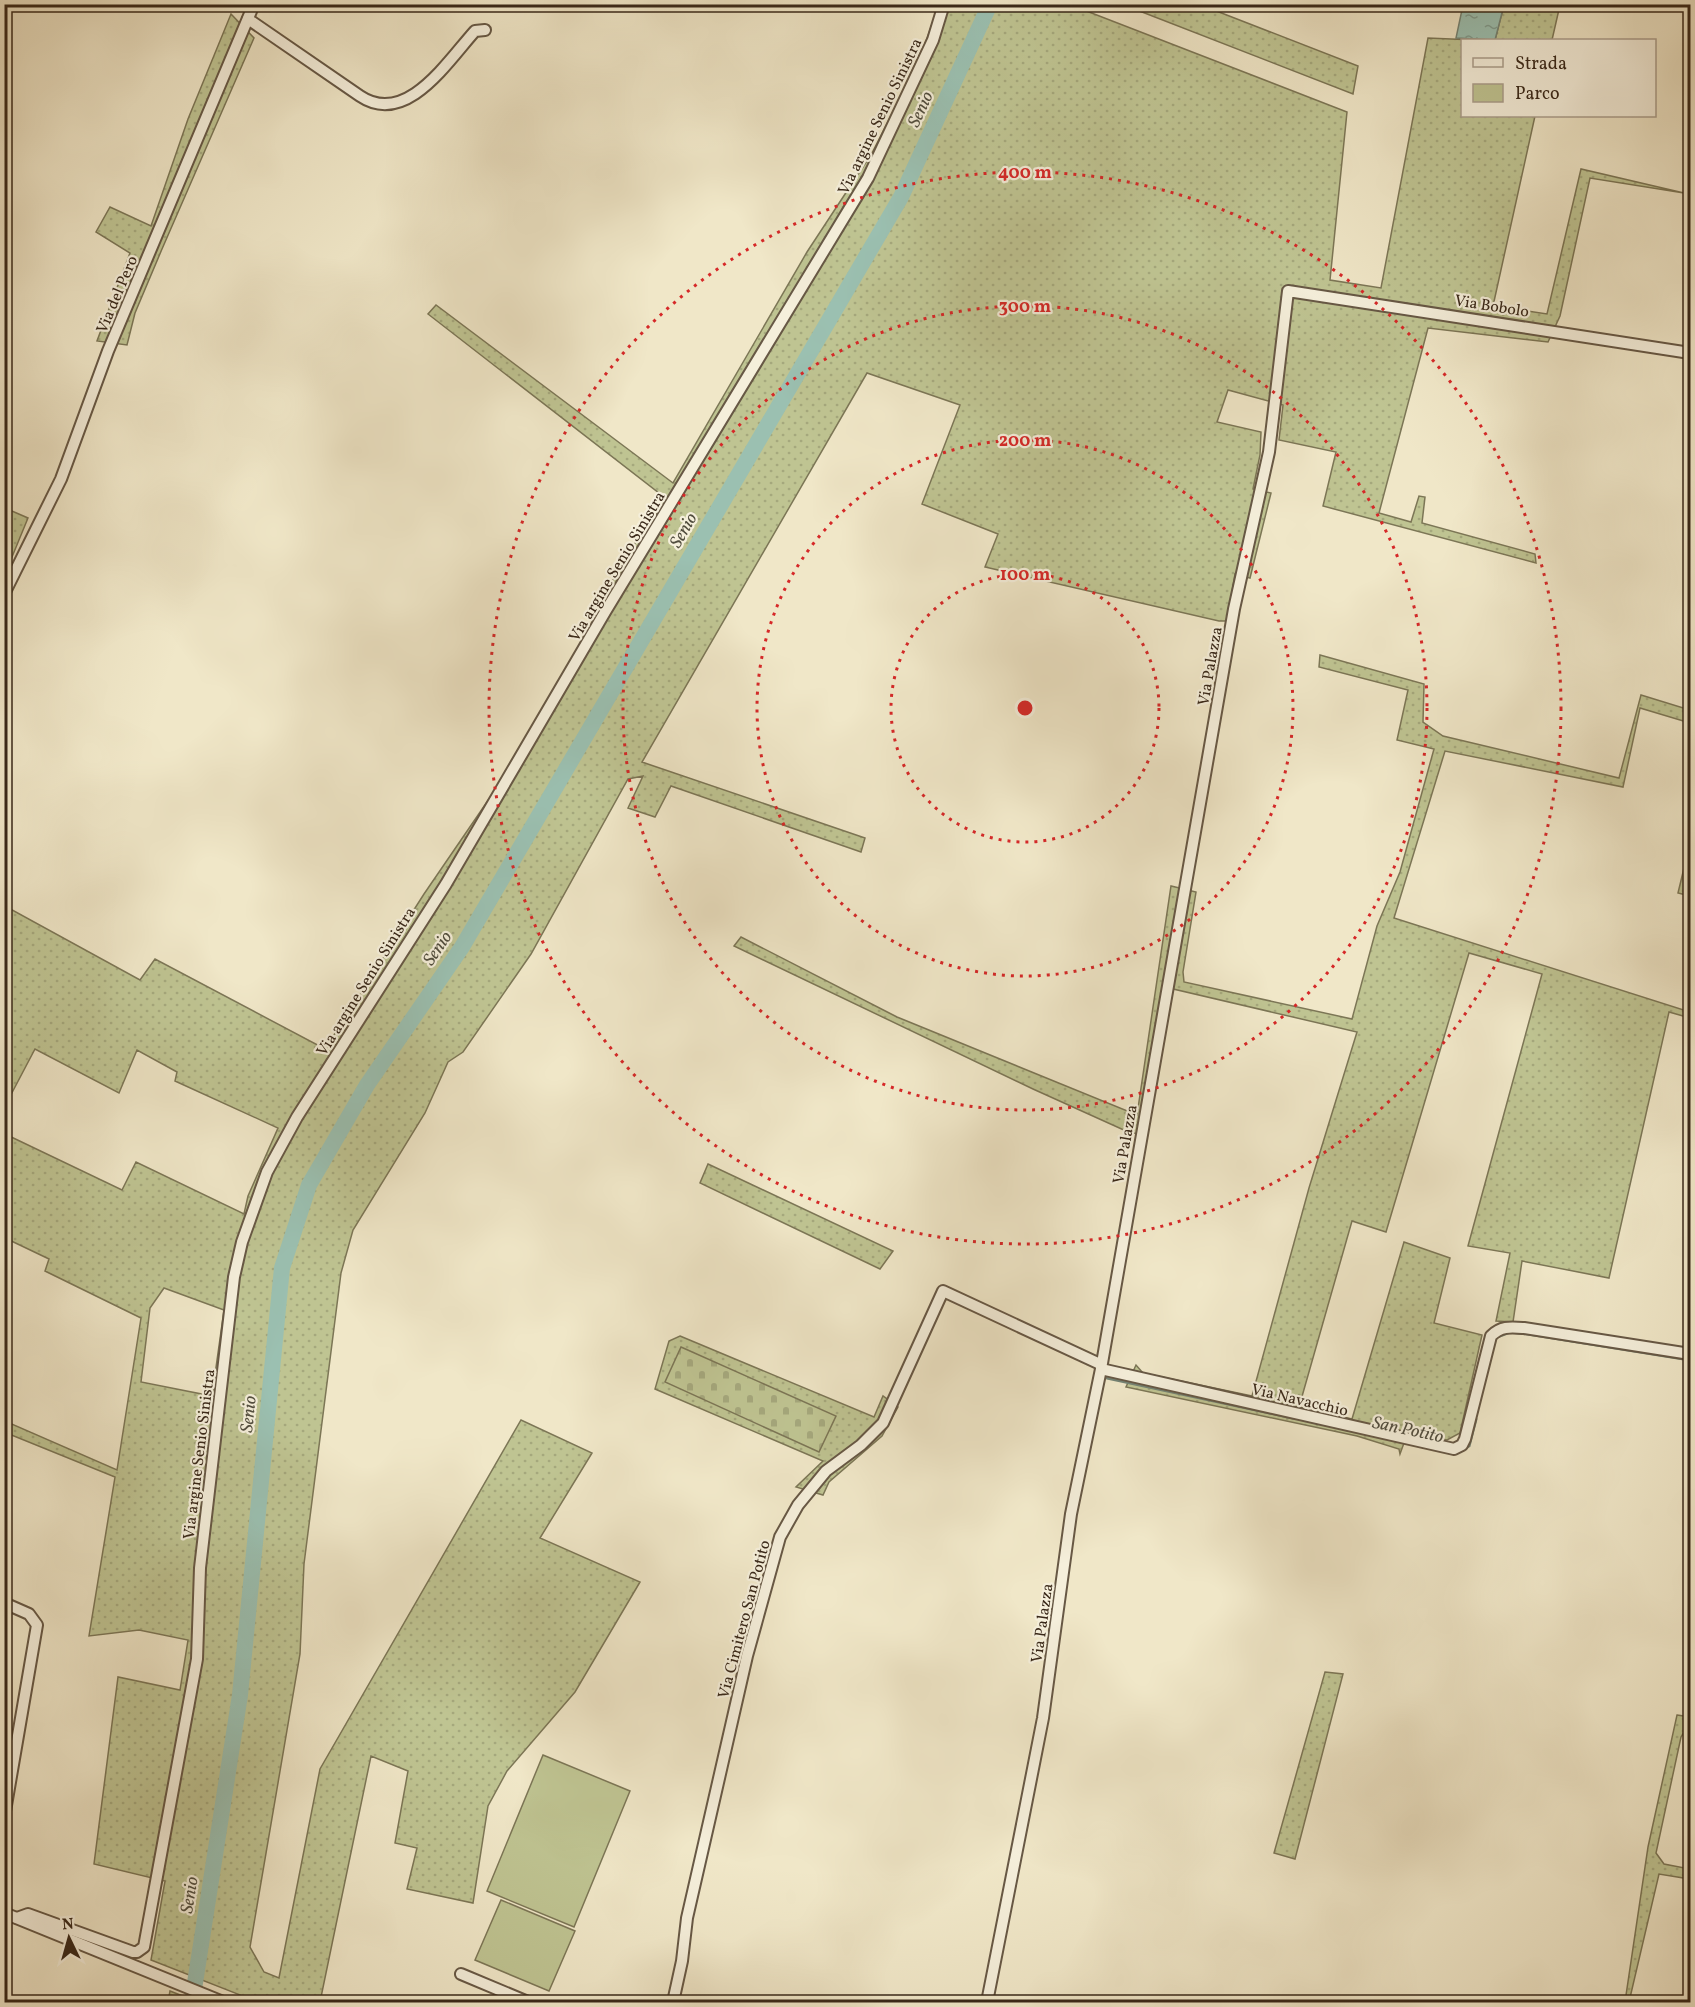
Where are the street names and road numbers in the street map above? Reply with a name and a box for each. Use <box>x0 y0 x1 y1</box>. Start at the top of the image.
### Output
street label: Via argine Senio Sinistra <box>833 35 928 199</box>
street label: Via del Pero <box>92 252 144 337</box>
street label: Via Bobolo <box>1453 290 1530 324</box>
street label: Via argine Senio Sinistra <box>564 488 671 646</box>
street label: Via Palazza <box>1193 625 1229 708</box>
street label: Via argine Senio Sinistra <box>312 903 422 1061</box>
street label: Via Palazza <box>1108 1103 1144 1186</box>
street label: Via argine Senio Sinistra <box>179 1368 221 1541</box>
street label: Via Navacchio <box>1249 1379 1350 1423</box>
street label: Via Cimitero San Potito <box>713 1538 777 1701</box>
street label: Via Palazza <box>1027 1582 1059 1665</box>

